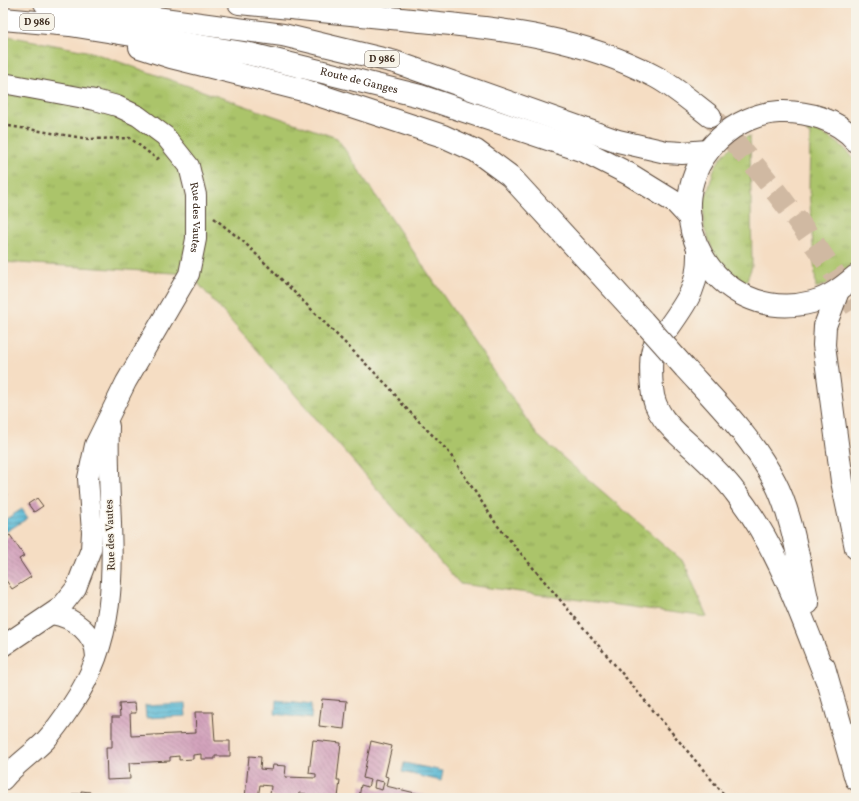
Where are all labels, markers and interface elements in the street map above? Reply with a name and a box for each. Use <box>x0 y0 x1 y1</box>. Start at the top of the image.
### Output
road number: D 986 <box>20 14 54 30</box>
road number: D 986 <box>365 51 399 67</box>
street label: Route de Ganges <box>319 64 400 98</box>
street label: Rue des Vautes <box>186 181 204 255</box>
street label: Rue des Vautes <box>102 499 120 571</box>

